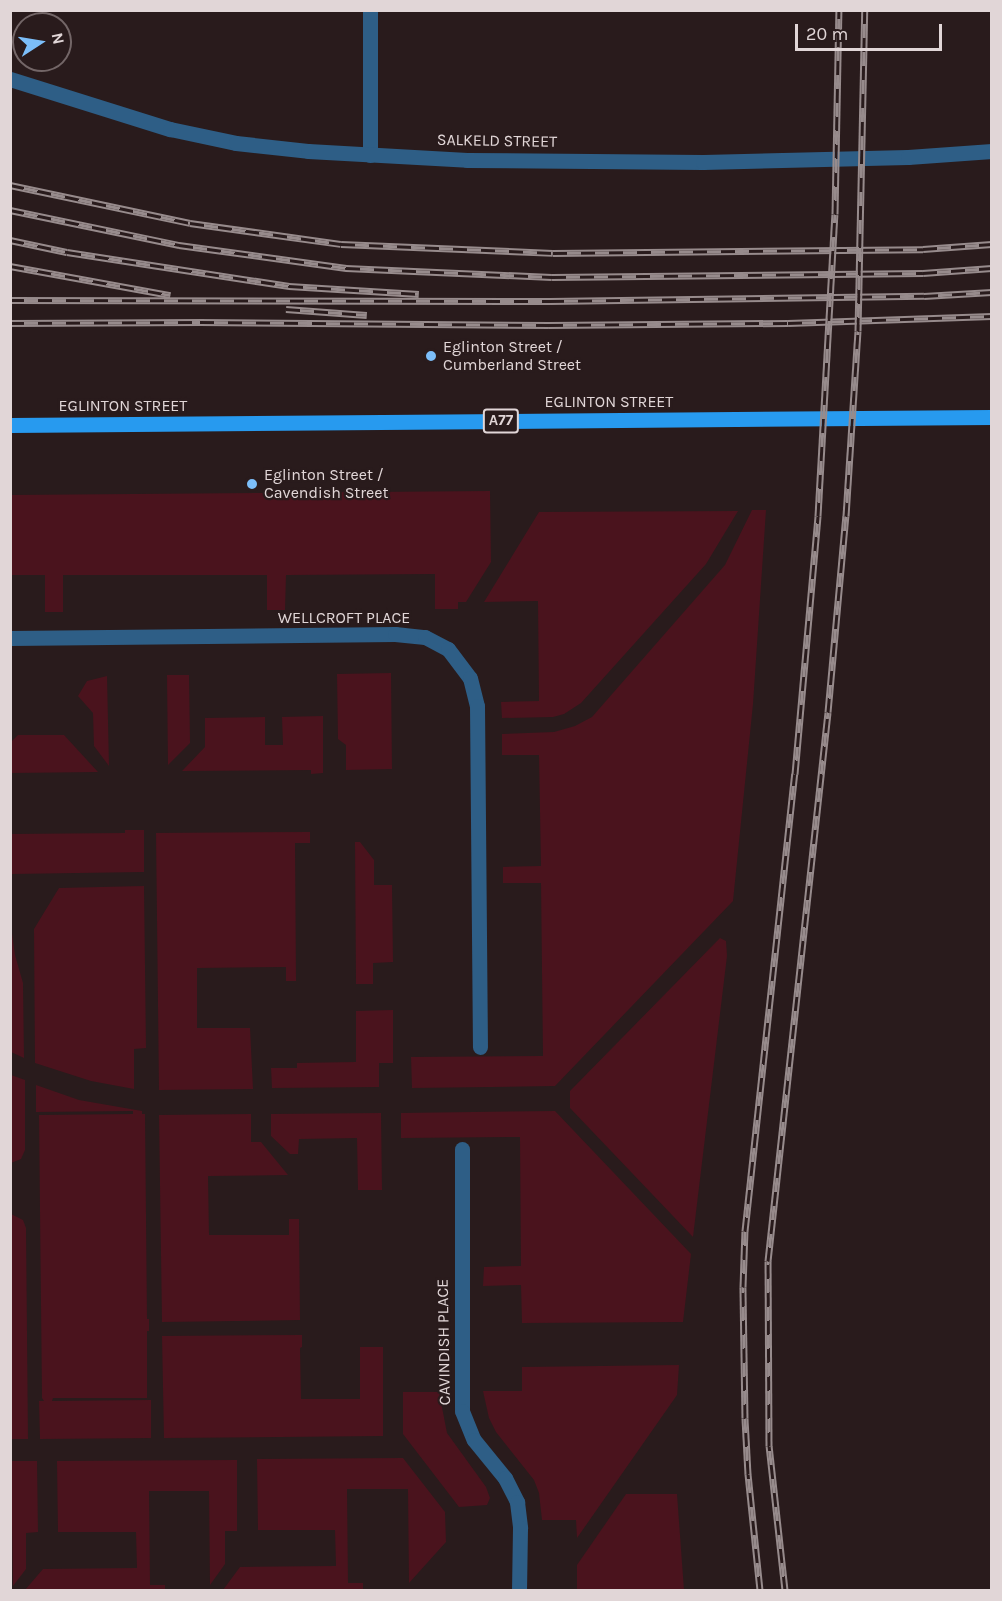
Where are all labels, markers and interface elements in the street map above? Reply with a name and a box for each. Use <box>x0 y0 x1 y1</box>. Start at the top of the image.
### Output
north arrow <box>12 12 72 72</box>
scale bar <box>798 12 945 50</box>
text: 20 m <box>806 23 848 45</box>
text: N <box>48 31 69 46</box>
street label: SALKELD STREET <box>437 130 557 152</box>
place label: Eglinton Street / Cumberland Street <box>443 337 581 375</box>
marker: Eglinton Street / Cumberland Street <box>424 349 438 363</box>
street label: EGLINTON STREET <box>545 392 673 412</box>
street label: EGLINTON STREET <box>59 396 187 416</box>
road number: A77 <box>482 409 520 433</box>
place label: Eglinton Street / Cavendish Street <box>264 465 389 503</box>
marker: Eglinton Street / Cavendish Street <box>245 477 259 491</box>
street label: WELLCROFT PLACE <box>278 608 410 628</box>
street label: CAVINDISH PLACE <box>433 1279 455 1405</box>

